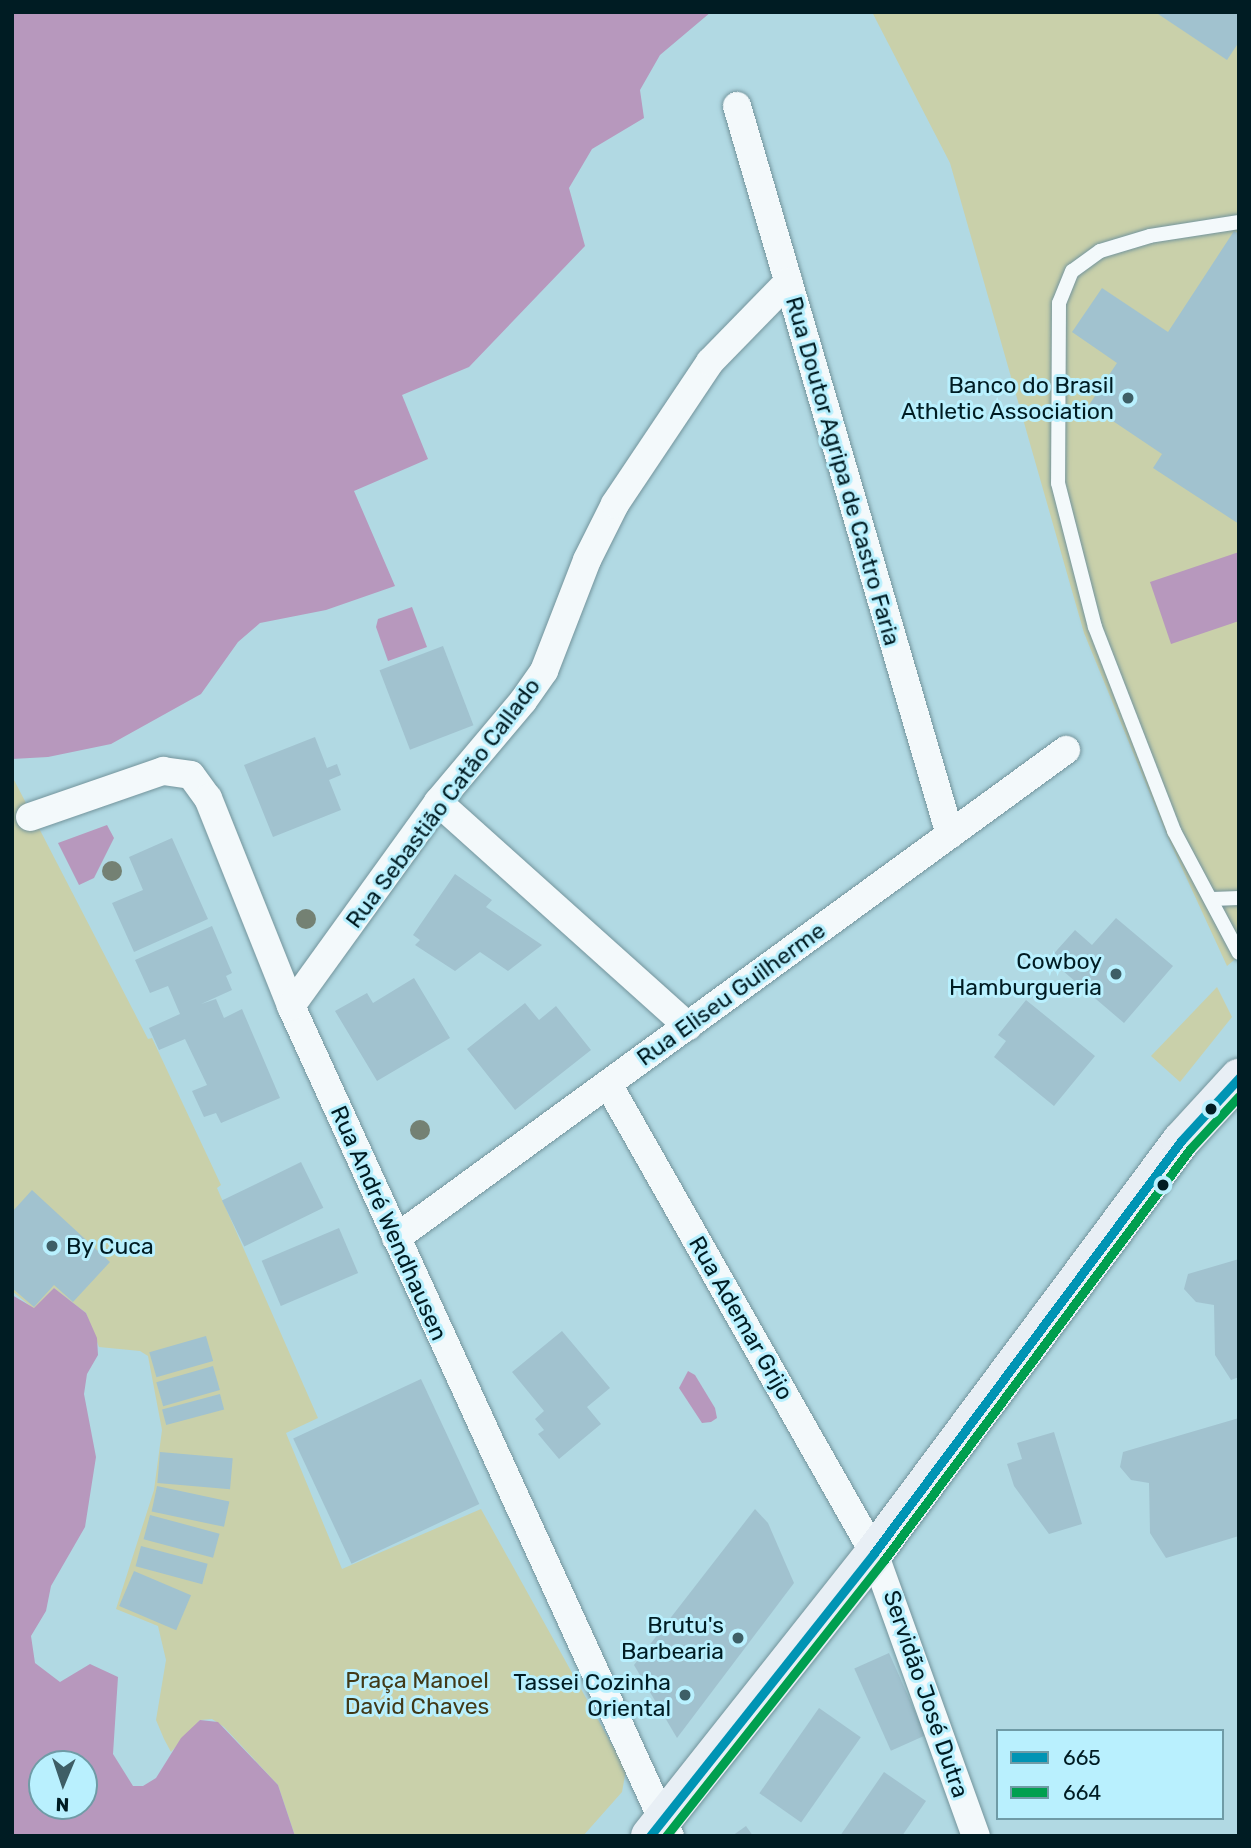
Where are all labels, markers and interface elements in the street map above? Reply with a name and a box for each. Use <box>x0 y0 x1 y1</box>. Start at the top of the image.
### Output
street label: Rua Doutor Agripa de Castro Faria <box>780 293 906 649</box>
place label: Banco do Brasil Athletic Association <box>900 371 1114 425</box>
marker: Banco do Brasil Athletic Association <box>1120 390 1136 406</box>
street label: Rua Sebastião Catão Callado <box>340 673 546 933</box>
street label: Rua Eliseu Guilherme <box>631 916 831 1072</box>
place label: Cowboy Hamburgueria <box>949 947 1102 1001</box>
marker: Cowboy Hamburgueria <box>1108 966 1124 982</box>
street label: Rua André Wendhausen <box>325 1101 453 1345</box>
unlabelled marker <box>1204 1102 1218 1116</box>
unlabelled marker <box>1156 1178 1170 1192</box>
street label: Rua Ademar Grijo <box>683 1231 799 1405</box>
place label: By Cuca <box>66 1232 154 1260</box>
marker: By Cuca <box>44 1238 60 1254</box>
street label: Servidão José Dutra <box>878 1587 974 1801</box>
place label: Brutu's Barbearia <box>621 1611 724 1665</box>
marker: Brutu's Barbearia <box>730 1630 746 1646</box>
park label: Praça Manoel David Chaves <box>345 1666 489 1720</box>
place label: Tassei Cozinha Oriental <box>513 1668 671 1722</box>
marker: Tassei Cozinha Oriental <box>677 1687 693 1703</box>
legend <box>996 1729 1223 1820</box>
text: 665 <box>1063 1745 1101 1770</box>
north arrow <box>28 1750 98 1820</box>
text: 664 <box>1063 1780 1101 1805</box>
text: N <box>55 1793 70 1816</box>

